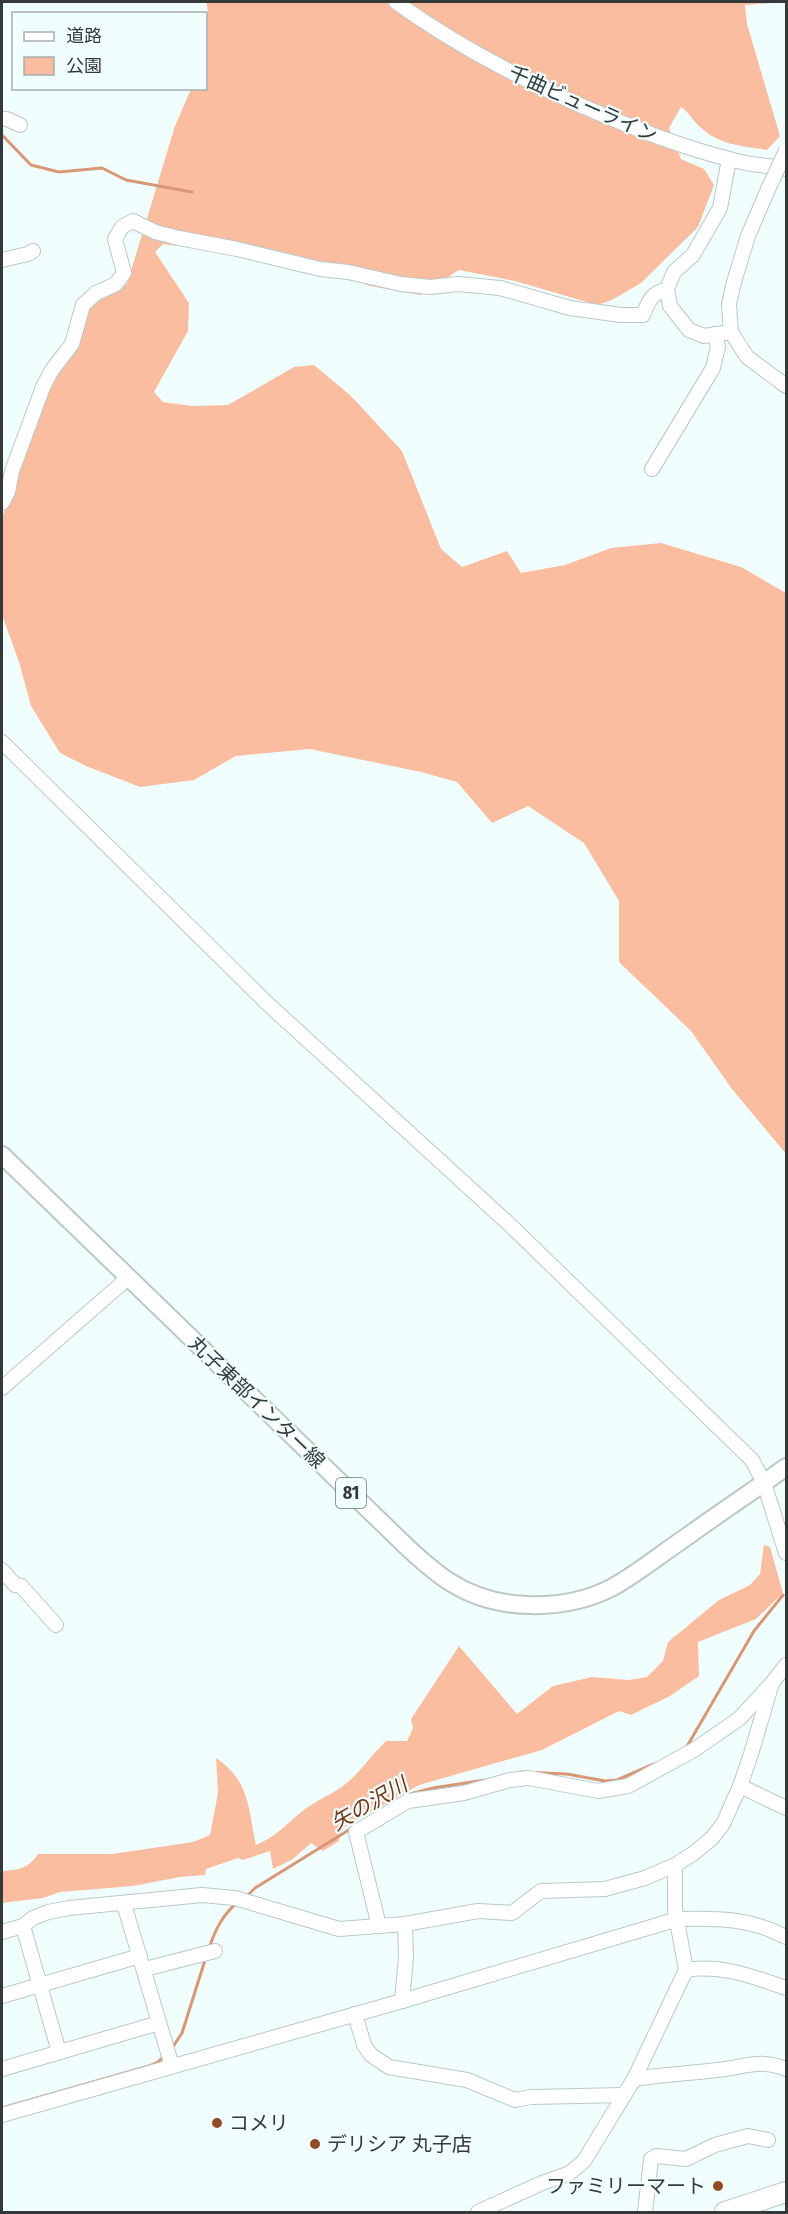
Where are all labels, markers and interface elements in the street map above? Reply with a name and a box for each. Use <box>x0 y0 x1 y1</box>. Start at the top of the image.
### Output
legend <box>12 12 207 90</box>
text: 道路 <box>66 25 102 47</box>
text: 公園 <box>66 55 102 77</box>
street label: 千曲ビューライン <box>505 60 661 148</box>
street label: 丸子東部インター線 <box>184 1331 330 1473</box>
road number: 81 <box>336 1478 366 1508</box>
water label: 矢の沢川 <box>326 1771 414 1836</box>
place label: コメリ <box>229 2111 289 2135</box>
marker: コメリ <box>210 2116 224 2130</box>
place label: デリシア 丸子店 <box>327 2132 472 2156</box>
marker: デリシア 丸子店 <box>308 2137 322 2151</box>
place label: ファミリーマート <box>546 2174 706 2198</box>
marker: ファミリーマート <box>711 2179 725 2193</box>

